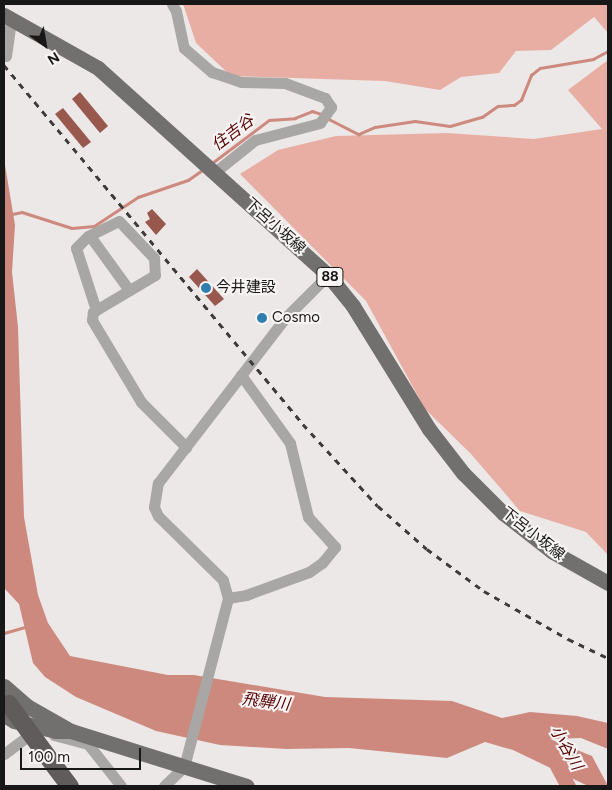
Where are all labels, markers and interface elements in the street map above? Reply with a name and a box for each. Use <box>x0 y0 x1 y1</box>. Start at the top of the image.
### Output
north arrow <box>20 20 70 70</box>
text: N <box>44 48 62 68</box>
water label: 住吉谷 <box>208 111 258 155</box>
street label: 下呂小坂線 <box>241 194 309 258</box>
road number: 88 <box>316 266 344 288</box>
place label: 今井建設 <box>216 279 276 297</box>
marker: 今井建設 <box>200 282 212 294</box>
place label: Cosmo <box>272 309 320 327</box>
marker: Cosmo <box>256 312 268 324</box>
street label: 下呂小坂線 <box>498 504 568 564</box>
water label: 飛騨川 <box>241 690 291 714</box>
water label: 小谷川 <box>546 722 586 774</box>
scale bar <box>22 738 144 770</box>
text: 100 m <box>28 748 70 766</box>

